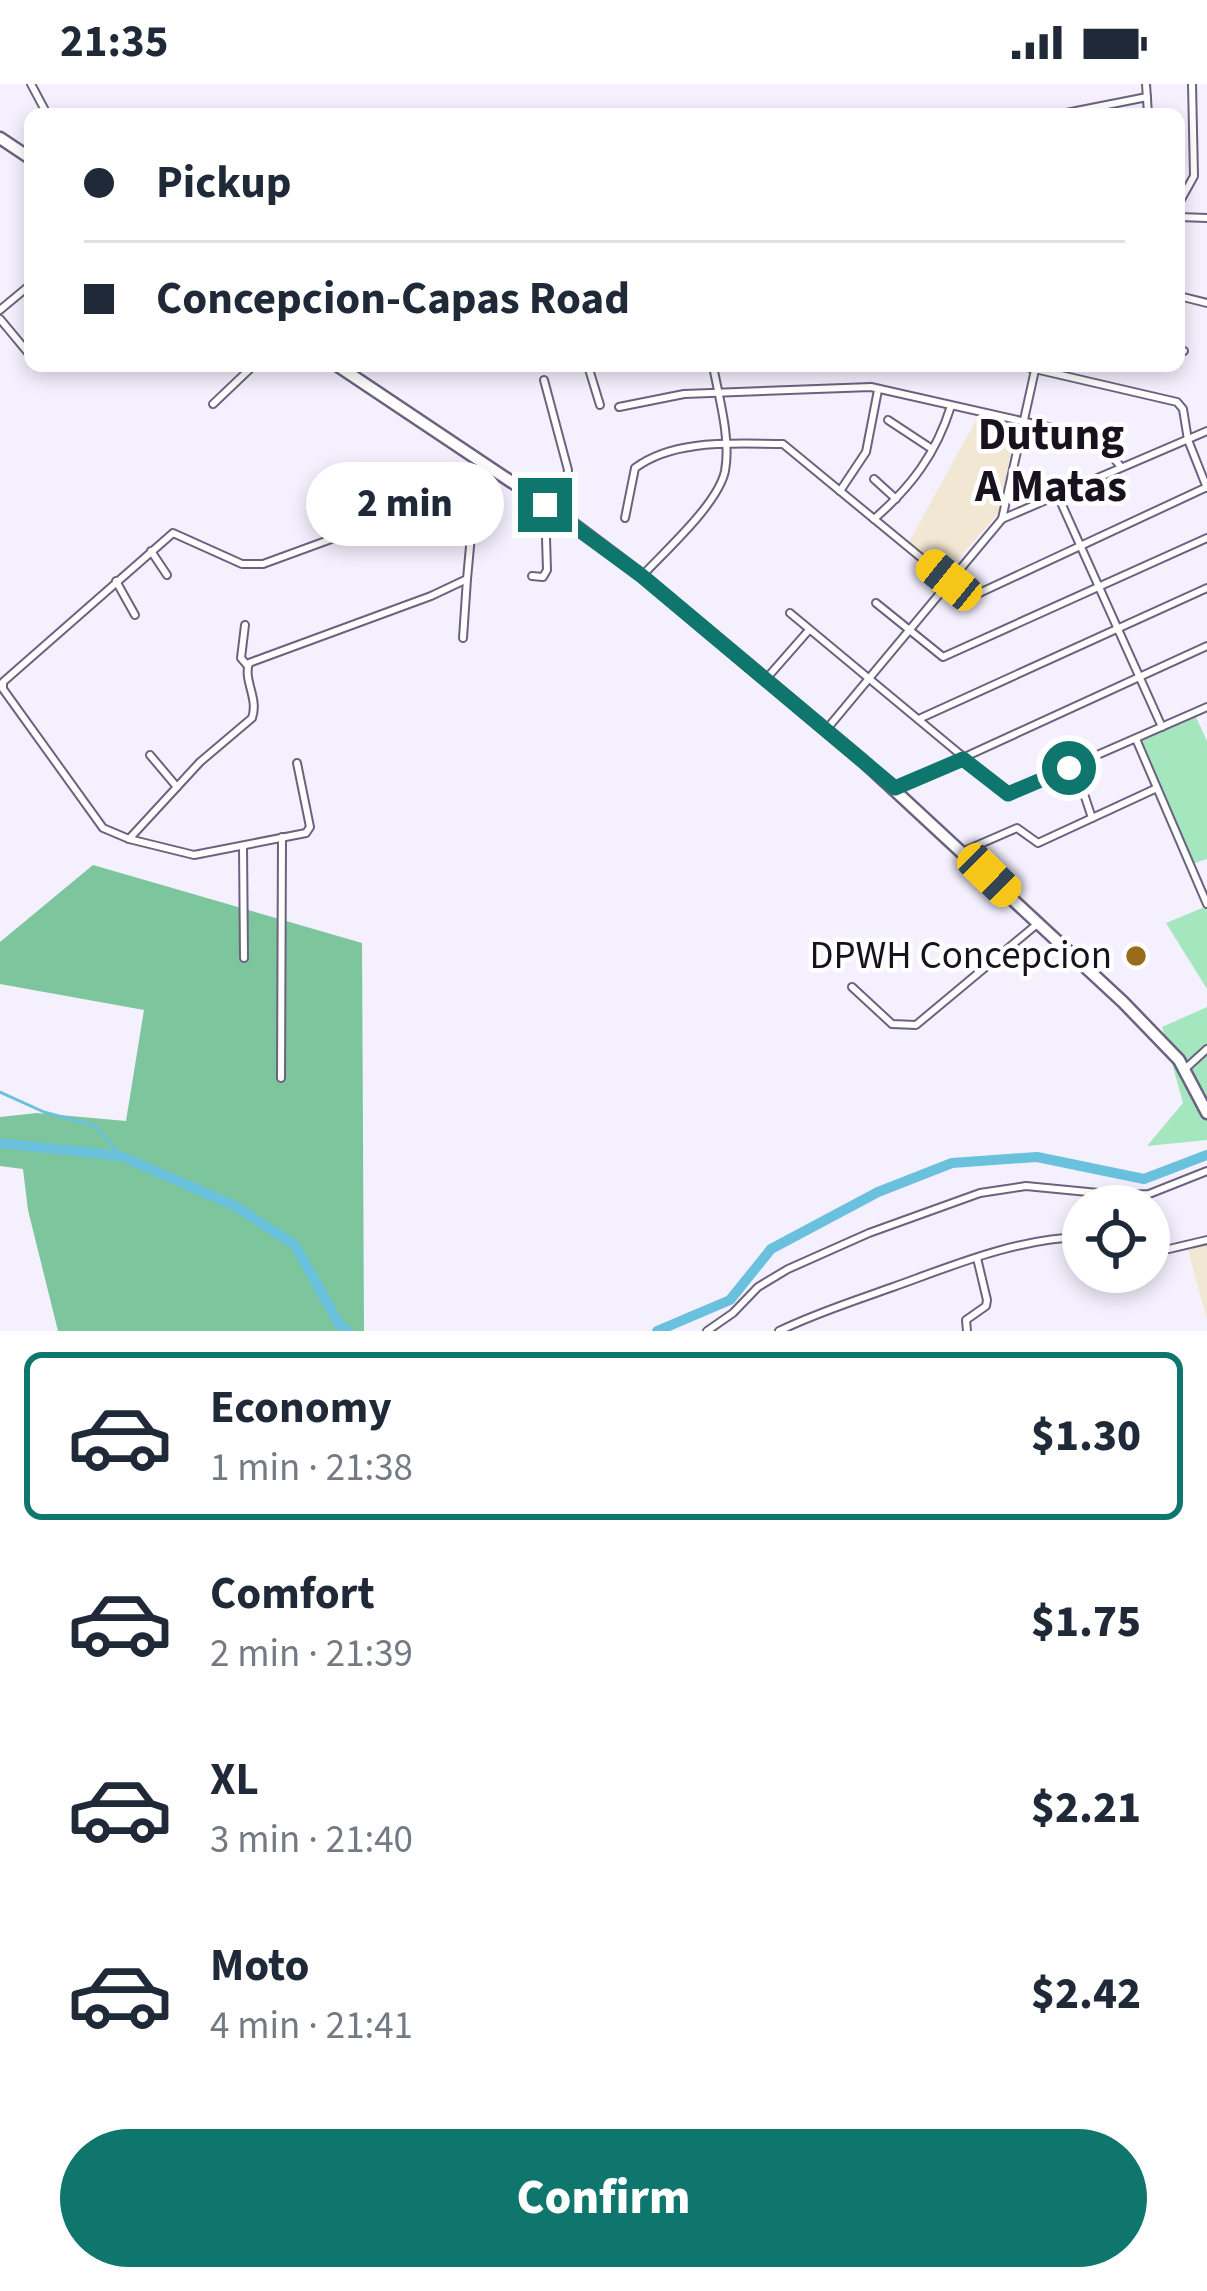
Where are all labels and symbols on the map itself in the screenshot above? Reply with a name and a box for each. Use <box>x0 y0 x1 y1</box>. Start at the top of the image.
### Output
district label: Dutung A Matas <box>974 403 1127 519</box>
callout: 2 min <box>305 463 503 547</box>
route end <box>518 478 572 532</box>
car <box>910 543 988 617</box>
route start <box>1042 741 1096 795</box>
car <box>951 837 1027 913</box>
place label: DPWH Concepcion <box>810 928 1112 984</box>
marker: DPWH Concepcion <box>1123 943 1149 969</box>

